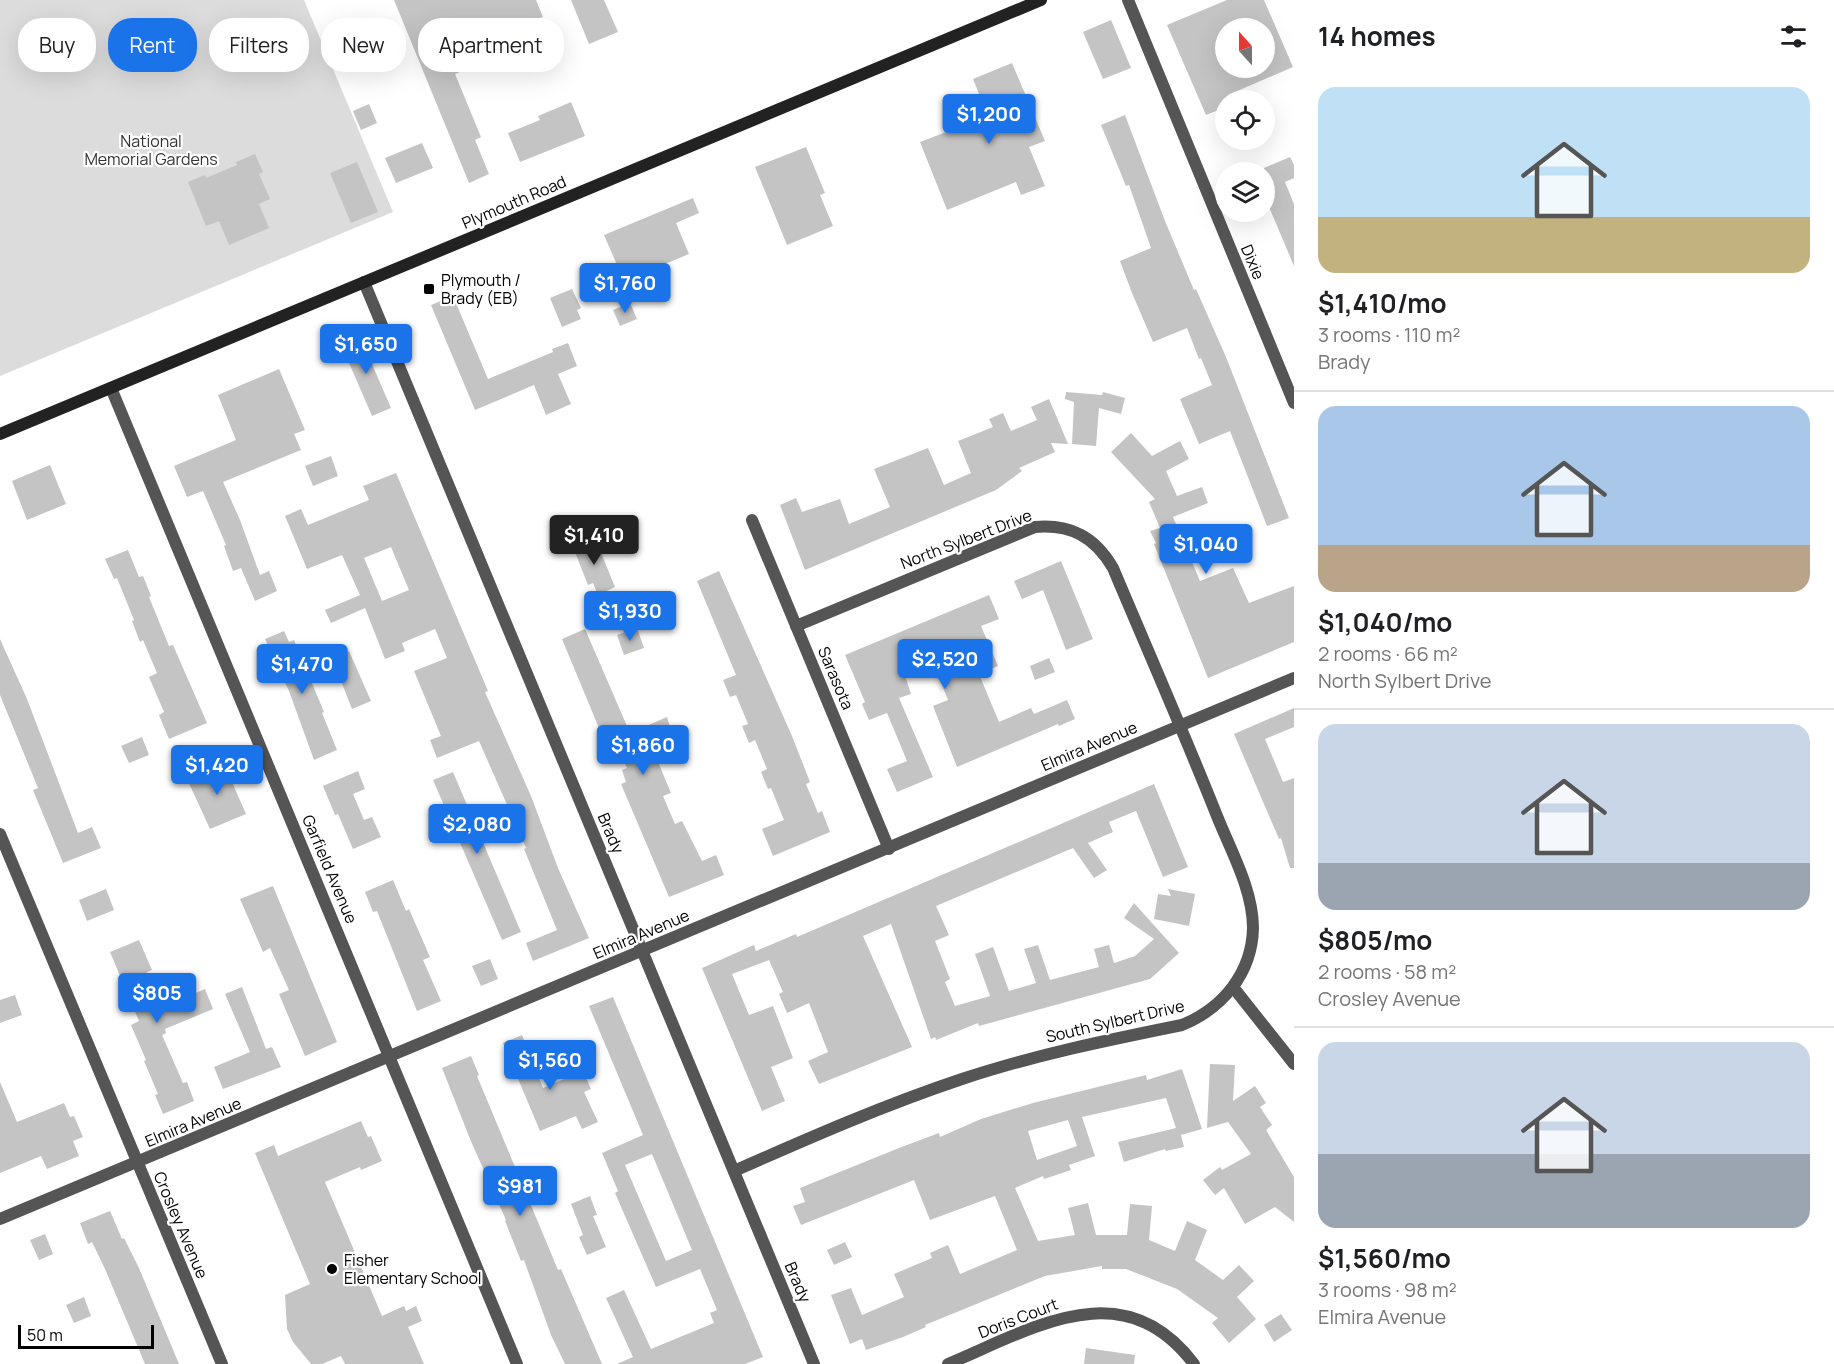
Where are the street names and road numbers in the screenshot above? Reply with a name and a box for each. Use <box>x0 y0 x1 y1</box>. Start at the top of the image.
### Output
street label: Plymouth Road <box>458 170 570 234</box>
street label: Dixie <box>1236 241 1270 283</box>
street label: North Sylbert Drive <box>897 504 1035 574</box>
street label: Sarasota <box>813 643 859 713</box>
street label: Elmira Avenue <box>1038 716 1140 776</box>
street label: Brady <box>593 809 630 857</box>
street label: Garfield Avenue <box>297 811 363 927</box>
street label: Elmira Avenue <box>590 904 692 964</box>
street label: South Sylbert Drive <box>1044 994 1186 1048</box>
street label: Elmira Avenue <box>142 1092 244 1152</box>
street label: Crosley Avenue <box>149 1168 213 1282</box>
street label: Brady <box>780 1258 817 1306</box>
street label: Doris Court <box>975 1293 1061 1343</box>

